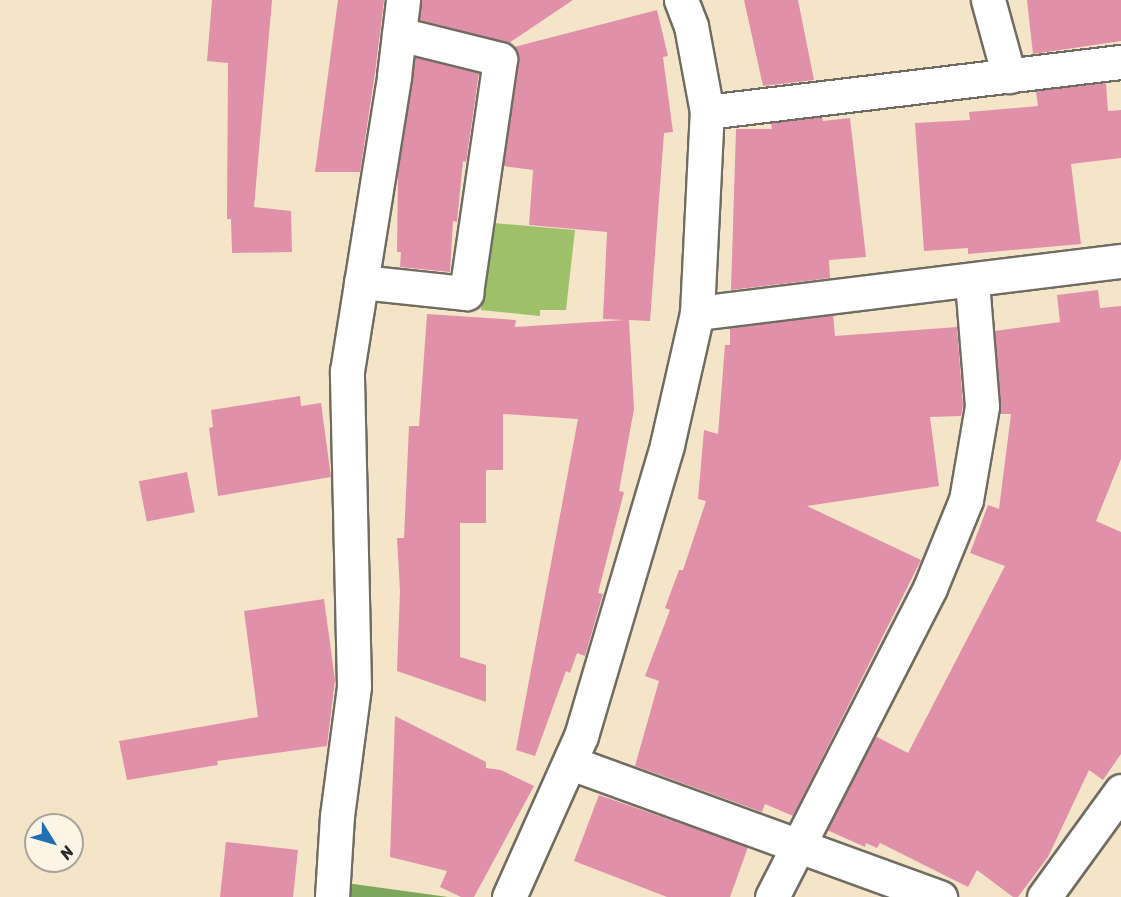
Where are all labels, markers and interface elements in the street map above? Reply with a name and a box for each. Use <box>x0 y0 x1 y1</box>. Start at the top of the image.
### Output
north arrow <box>24 813 84 873</box>
text: N <box>52 840 82 866</box>

